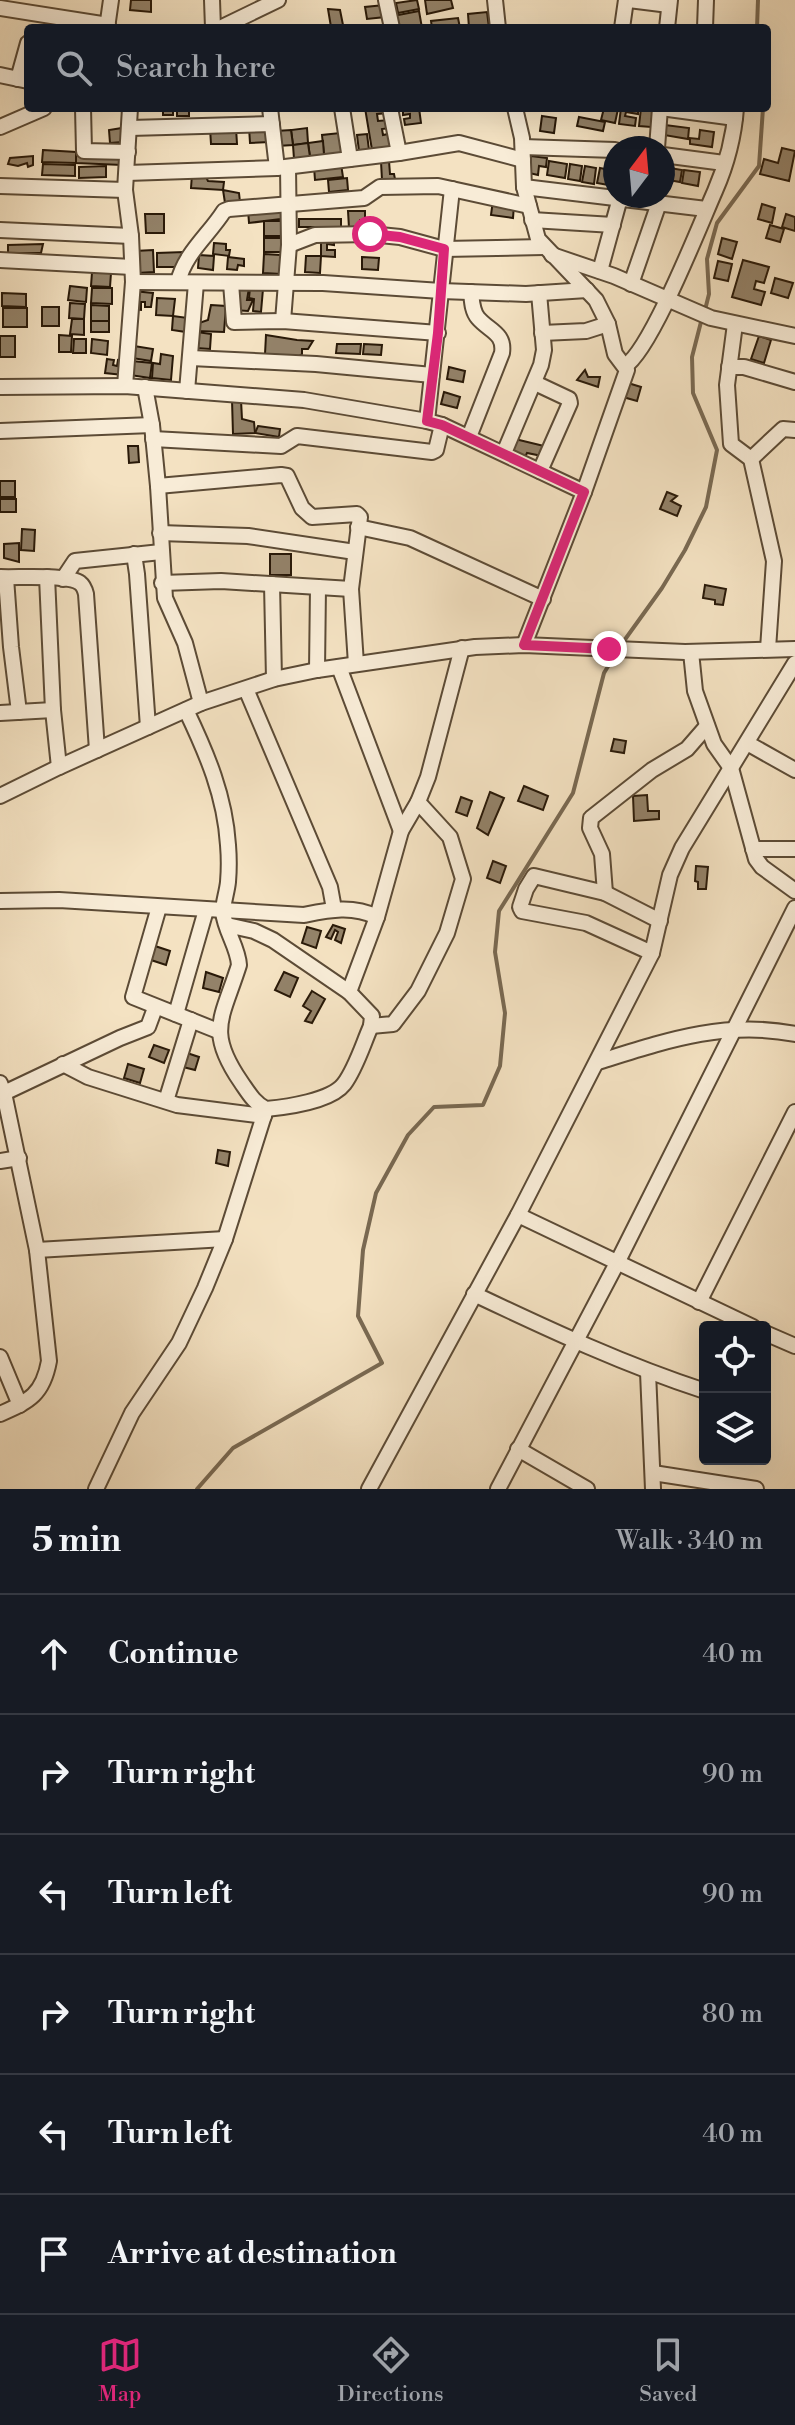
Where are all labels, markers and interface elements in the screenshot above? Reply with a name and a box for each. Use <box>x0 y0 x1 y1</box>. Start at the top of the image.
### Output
search box <box>24 24 771 112</box>
icon: search <box>52 46 96 90</box>
text: Search here <box>116 49 276 87</box>
north arrow <box>603 136 675 208</box>
route start <box>352 216 388 252</box>
route end <box>591 631 627 667</box>
map controls <box>699 1321 771 1465</box>
button: locate <box>699 1321 771 1393</box>
button: layers <box>699 1393 771 1465</box>
text: 5 min <box>32 1520 121 1562</box>
text: Walk · 340 m <box>616 1525 763 1557</box>
icon: ahead <box>32 1632 76 1676</box>
text: Continue <box>108 1635 239 1673</box>
text: 40 m <box>702 1638 763 1670</box>
icon: right <box>32 1752 76 1796</box>
text: Turn right <box>108 1755 255 1793</box>
text: 90 m <box>702 1758 763 1790</box>
icon: left <box>32 1872 76 1916</box>
text: Turn left <box>108 1875 232 1913</box>
text: 90 m <box>702 1878 763 1910</box>
icon: right <box>32 1992 76 2036</box>
text: Turn right <box>108 1995 255 2033</box>
text: 80 m <box>702 1998 763 2030</box>
icon: left <box>32 2112 76 2156</box>
text: Turn left <box>108 2115 232 2153</box>
text: 40 m <box>702 2118 763 2150</box>
icon: arrive <box>32 2232 76 2276</box>
text: Arrive at destination <box>108 2235 397 2273</box>
tab: Map <box>98 2333 142 2408</box>
tab: Directions <box>338 2333 444 2408</box>
tab: Saved <box>639 2333 697 2408</box>

